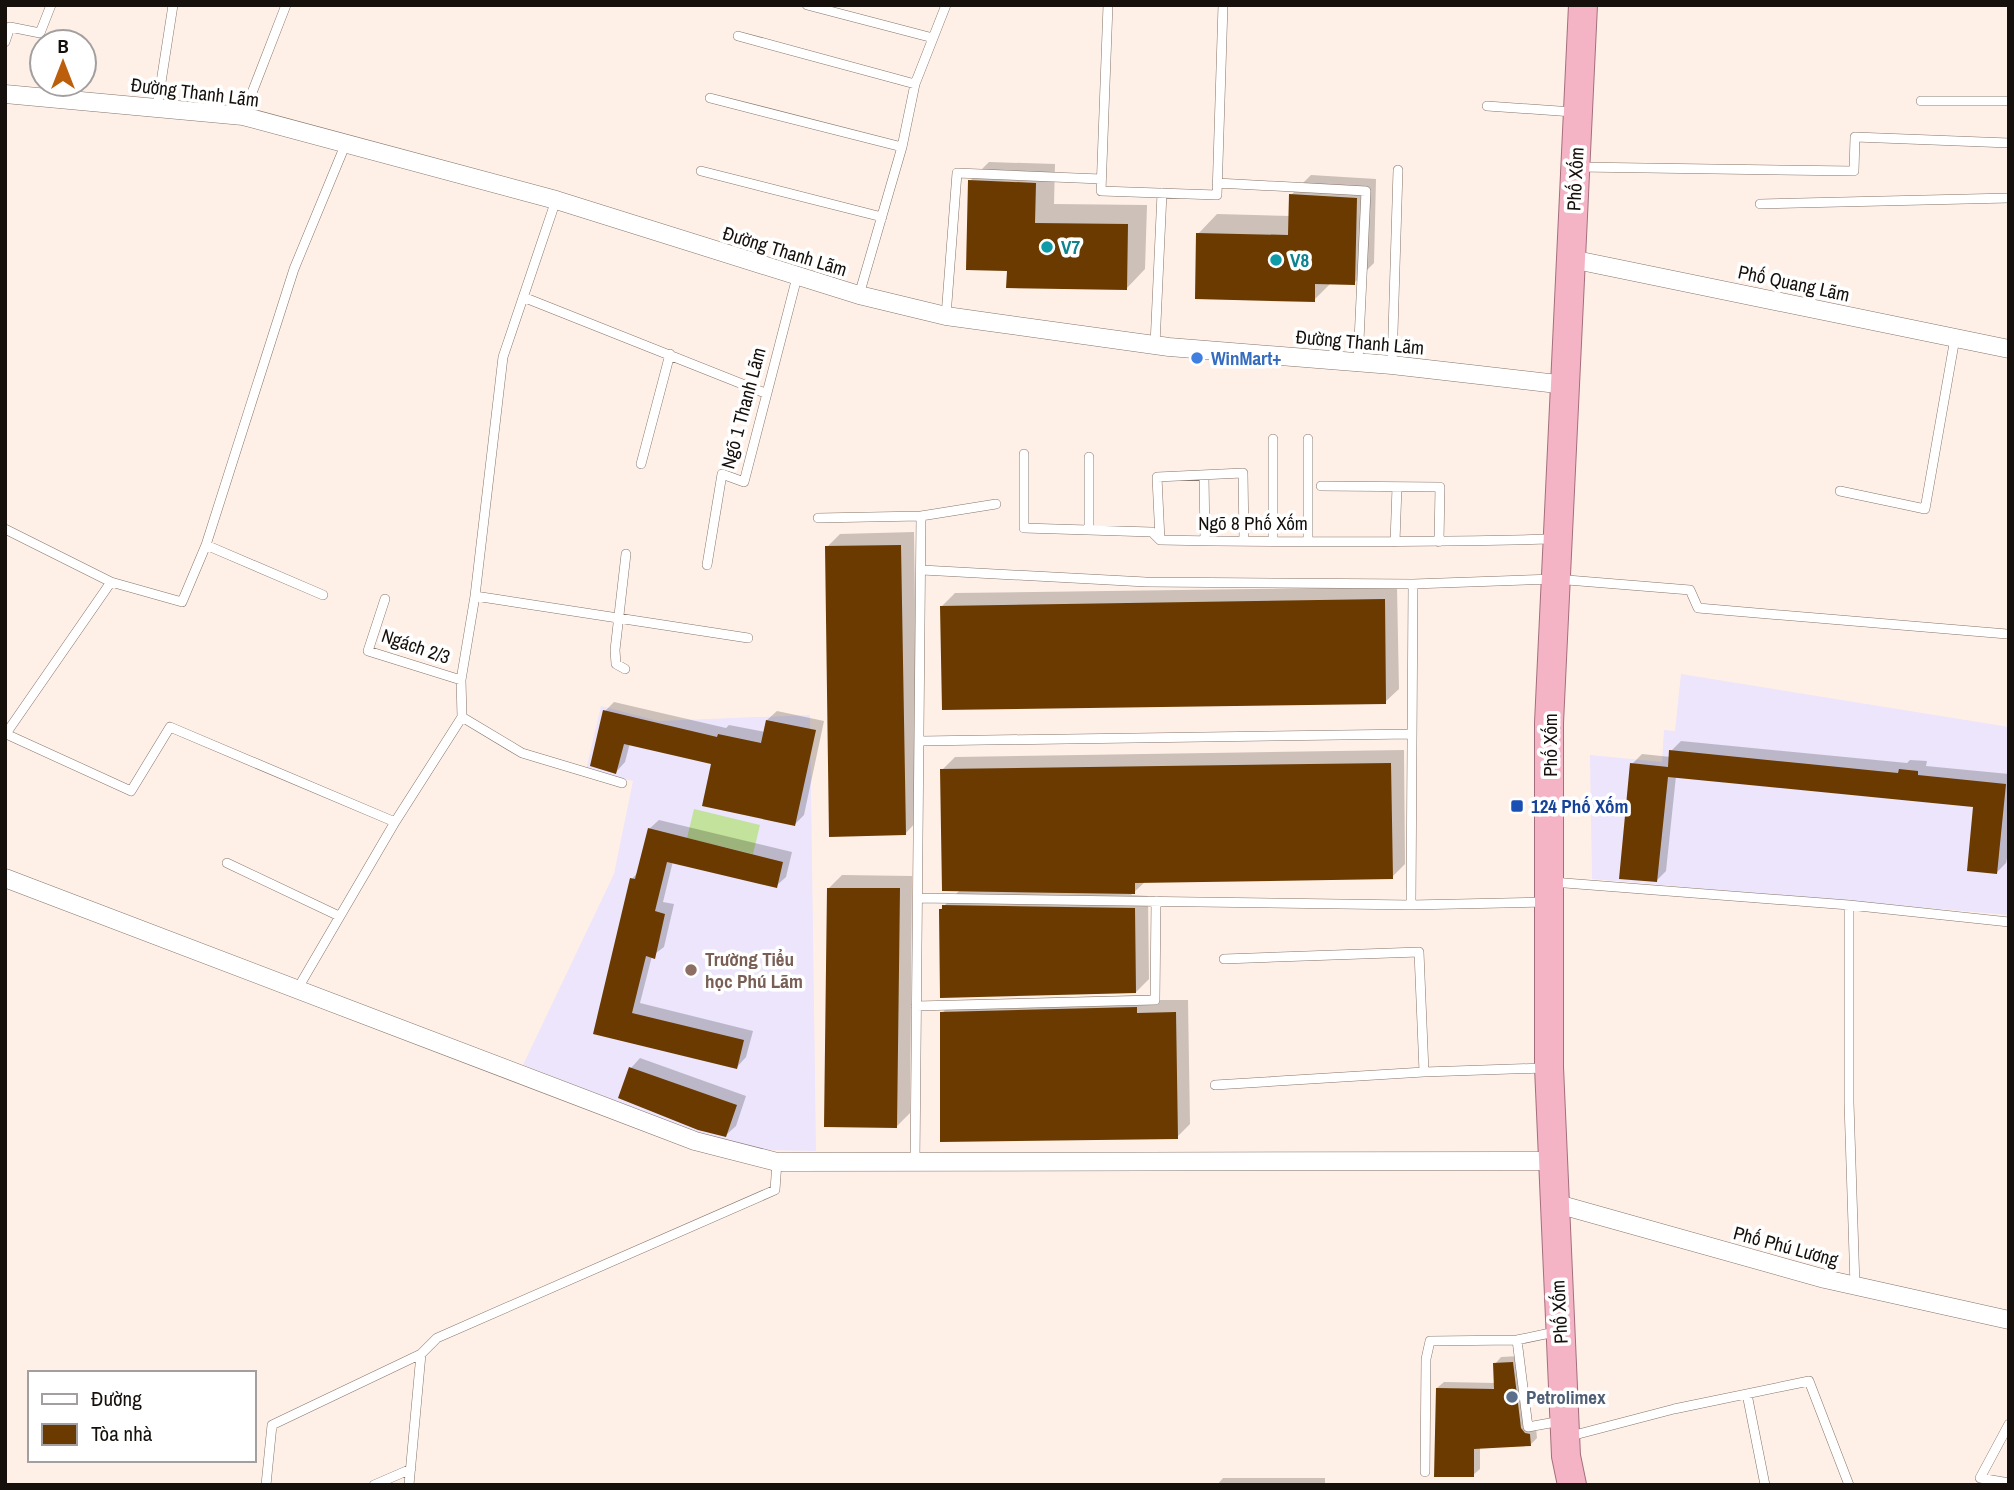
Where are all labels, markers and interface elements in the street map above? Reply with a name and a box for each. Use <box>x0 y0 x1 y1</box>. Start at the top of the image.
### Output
north arrow <box>28 28 98 98</box>
text: B <box>57 33 69 59</box>
street label: Đường Thanh Lãm <box>129 71 261 113</box>
street label: Phố Xốm <box>1560 147 1590 211</box>
street label: Đường Thanh Lãm <box>720 220 850 282</box>
place label: V7 <box>1061 234 1080 260</box>
marker: V7 <box>1039 239 1055 255</box>
place label: V8 <box>1290 247 1309 273</box>
marker: V8 <box>1268 252 1284 268</box>
street label: Phố Quang Lãm <box>1736 258 1852 308</box>
street label: Đường Thanh Lãm <box>1295 323 1425 361</box>
street label: Ngõ 1 Thanh Lãm <box>714 345 772 471</box>
place label: WinMart+ <box>1211 345 1281 371</box>
marker: WinMart+ <box>1189 350 1205 366</box>
street label: Ngõ 8 Phố Xốm <box>1198 510 1308 536</box>
street label: Ngách 2/3 <box>378 622 454 670</box>
street label: Phố Xốm <box>1537 713 1563 777</box>
place label: 124 Phố Xốm <box>1531 793 1628 819</box>
marker: 124 Phố Xốm <box>1509 798 1525 814</box>
place label: Trường Tiểu học Phú Lãm <box>705 946 803 994</box>
marker: Trường Tiểu học Phú Lãm <box>683 962 699 978</box>
street label: Phố Phú Lương <box>1731 1220 1842 1273</box>
street label: Phố Xốm <box>1544 1280 1574 1344</box>
legend <box>28 1371 256 1462</box>
text: Đường <box>91 1384 142 1413</box>
place label: Petrolimex <box>1526 1384 1606 1410</box>
marker: Petrolimex <box>1504 1389 1520 1405</box>
text: Tòa nhà <box>91 1419 153 1448</box>

